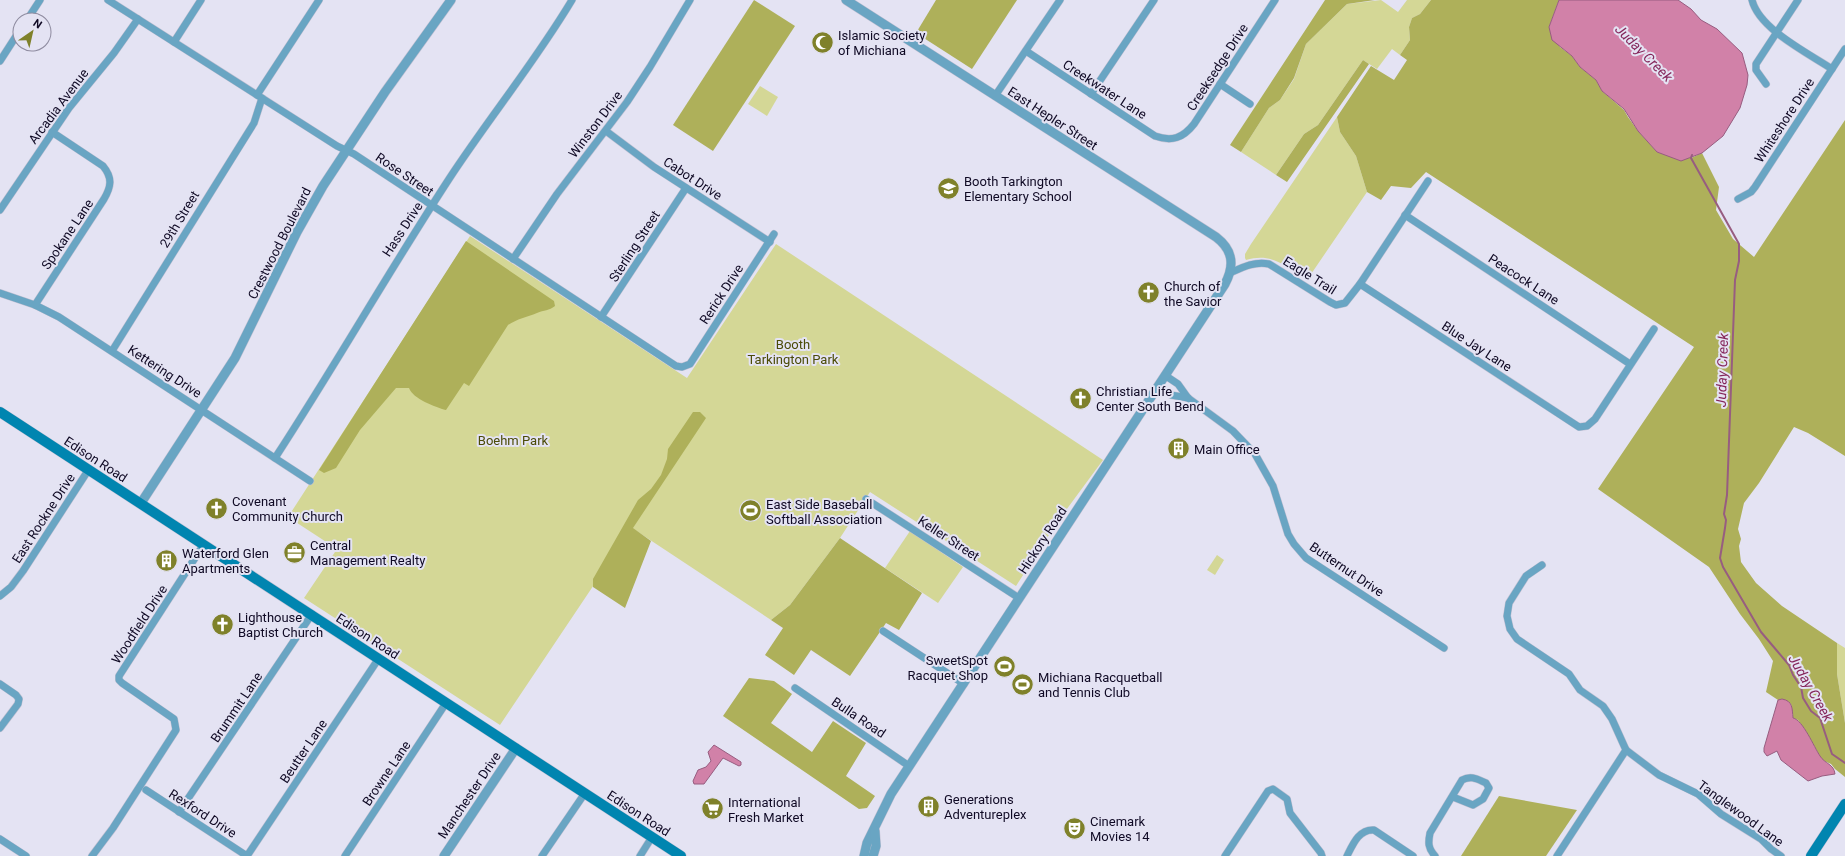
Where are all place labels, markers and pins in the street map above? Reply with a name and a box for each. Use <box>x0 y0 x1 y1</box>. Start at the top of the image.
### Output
place label: Islamic Society of Michiana <box>838 28 925 58</box>
mosque icon: Islamic Society of Michiana <box>810 29 836 55</box>
place label: Booth Tarkington Elementary School <box>964 174 1072 204</box>
school or university icon: Booth Tarkington Elementary School <box>936 175 962 201</box>
place label: Church of the Savior <box>1164 279 1222 309</box>
church icon: Church of the Savior <box>1135 280 1161 306</box>
place label: Christian Life Center South Bend <box>1096 384 1204 414</box>
church icon: Christian Life Center South Bend <box>1068 385 1094 411</box>
building icon: Main Office <box>1166 436 1192 462</box>
place label: Main Office <box>1194 442 1260 457</box>
place label: Covenant Community Church <box>232 494 343 524</box>
church icon: Covenant Community Church <box>203 495 229 521</box>
place label: East Side Baseball Softball Association <box>766 497 882 527</box>
sports icon: East Side Baseball Softball Association <box>738 498 764 524</box>
place label: Central Management Realty <box>310 538 425 568</box>
office icon: Central Management Realty <box>282 539 308 565</box>
place label: Waterford Glen Apartments <box>182 546 269 576</box>
building icon: Waterford Glen Apartments <box>154 547 180 573</box>
place label: Lighthouse Baptist Church <box>238 610 323 640</box>
church icon: Lighthouse Baptist Church <box>209 611 235 637</box>
place label: SweetSpot Racquet Shop <box>908 653 988 683</box>
sports icon: SweetSpot Racquet Shop <box>991 654 1017 680</box>
place label: Michiana Racquetball and Tennis Club <box>1038 670 1162 700</box>
sports icon: Michiana Racquetball and Tennis Club <box>1009 671 1035 697</box>
place label: Generations Adventureplex <box>944 792 1027 822</box>
building icon: Generations Adventureplex <box>916 793 942 819</box>
place label: International Fresh Market <box>728 795 804 825</box>
supermarket icon: International Fresh Market <box>699 796 725 822</box>
place label: Cinemark Movies 14 <box>1090 814 1150 844</box>
theatre icon: Cinemark Movies 14 <box>1061 815 1087 841</box>

